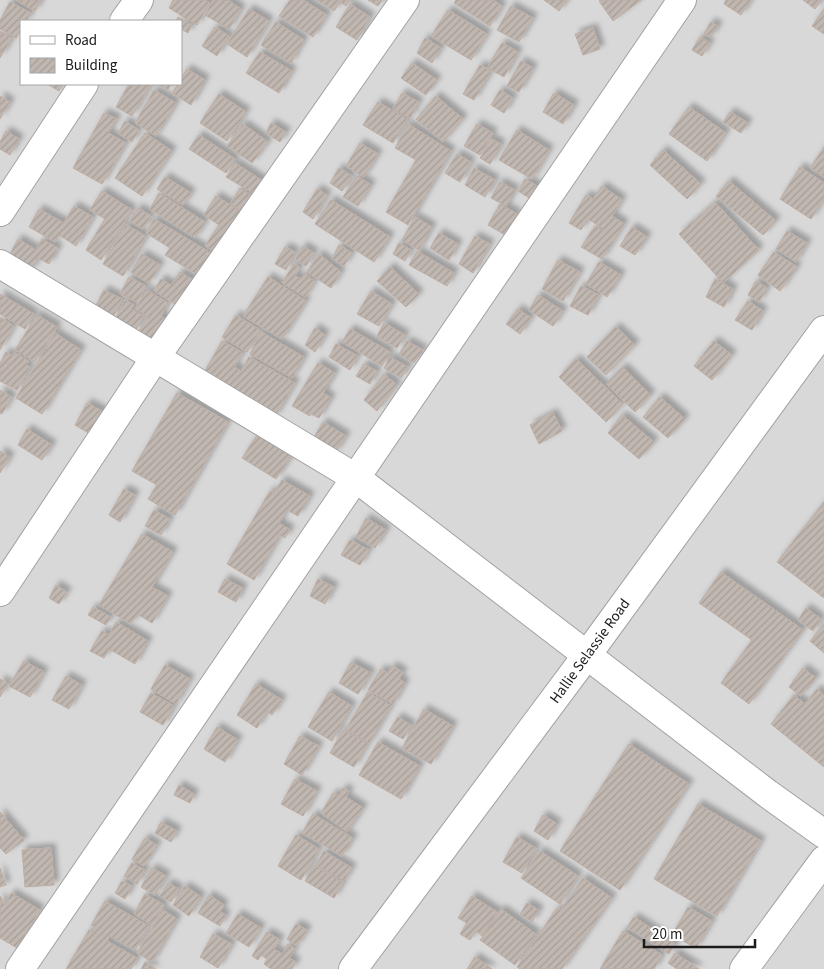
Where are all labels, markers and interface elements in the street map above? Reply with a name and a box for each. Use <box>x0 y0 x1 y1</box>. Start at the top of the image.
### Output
legend <box>20 20 182 85</box>
text: Road <box>65 30 97 51</box>
text: Building <box>65 55 118 76</box>
street label: Hallie Selassie Road <box>545 594 635 708</box>
scale bar <box>644 916 755 948</box>
text: 20 m <box>652 924 682 945</box>

